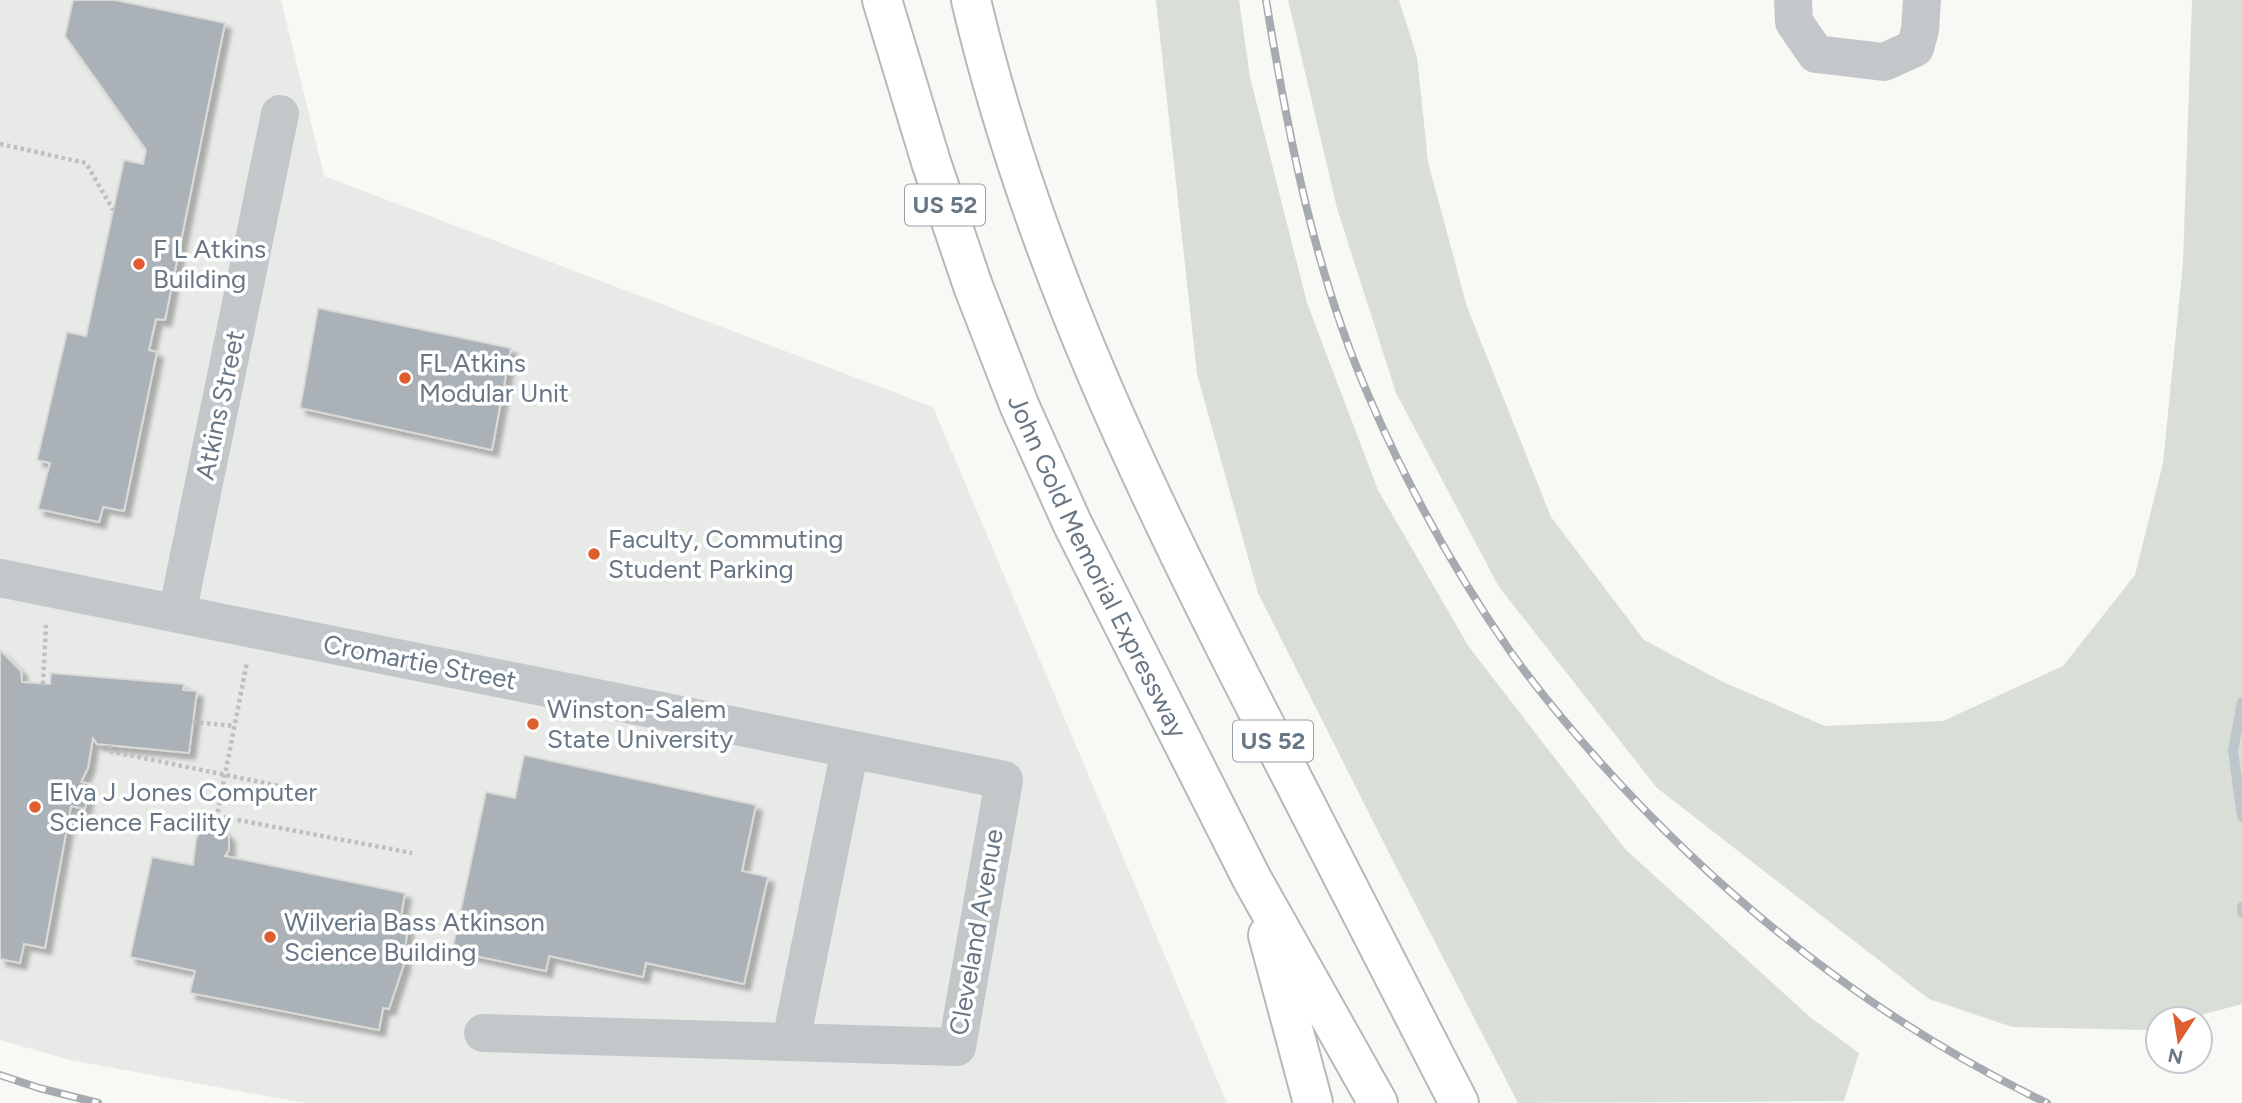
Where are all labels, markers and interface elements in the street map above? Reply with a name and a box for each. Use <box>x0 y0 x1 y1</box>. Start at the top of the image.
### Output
road number: US 52 <box>905 184 985 226</box>
place label: F L Atkins Building <box>153 233 266 295</box>
marker: F L Atkins Building <box>131 256 147 272</box>
street label: Atkins Street <box>189 327 251 483</box>
place label: FL Atkins Modular Unit <box>419 347 569 409</box>
marker: FL Atkins Modular Unit <box>397 370 413 386</box>
street label: John Gold Memorial Expressway <box>1001 390 1194 743</box>
place label: Faculty, Commuting Student Parking <box>608 523 844 585</box>
marker: Faculty, Commuting Student Parking <box>586 546 602 562</box>
street label: Cromartie Street <box>321 628 519 696</box>
place label: Winston-Salem State University <box>547 693 733 755</box>
marker: Winston-Salem State University <box>525 716 541 732</box>
road number: US 52 <box>1233 720 1313 762</box>
place label: Elva J Jones Computer Science Facility <box>49 776 317 838</box>
marker: Elva J Jones Computer Science Facility <box>27 799 43 815</box>
street label: Cleveland Avenue <box>942 826 1010 1038</box>
place label: Wilveria Bass Atkinson Science Building <box>284 906 545 968</box>
marker: Wilveria Bass Atkinson Science Building <box>262 929 278 945</box>
north arrow <box>2144 1005 2214 1075</box>
text: N <box>2166 1043 2185 1069</box>

